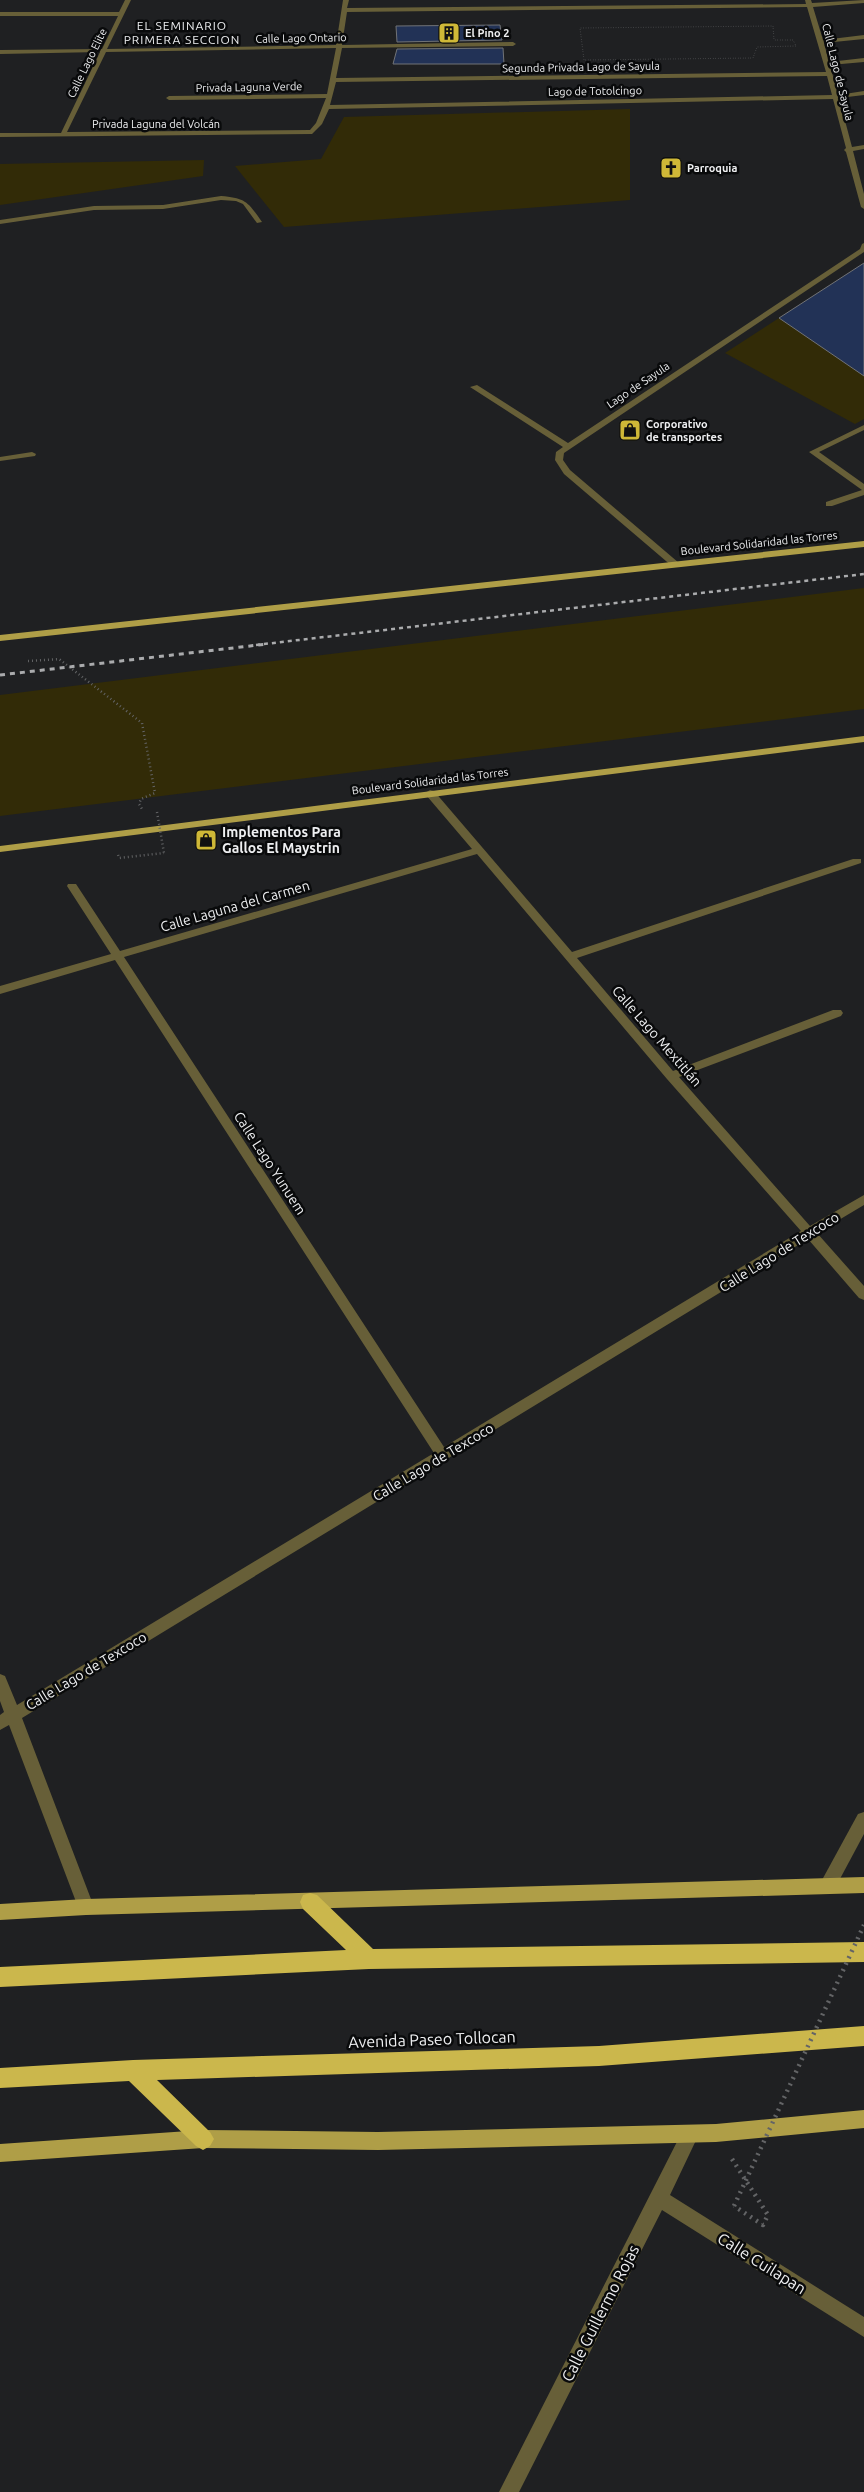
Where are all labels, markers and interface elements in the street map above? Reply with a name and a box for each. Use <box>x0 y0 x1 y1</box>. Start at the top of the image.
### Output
district label: EL SEMINARIO PRIMERA SECCION <box>124 19 240 46</box>
building icon: El Pino 2 <box>437 21 461 45</box>
street label: Calle Lago de Sayula <box>820 22 856 122</box>
street label: Calle Lago Elite <box>65 26 109 100</box>
place label: El Pino 2 <box>465 27 509 39</box>
street label: Calle Lago Ontario <box>255 31 347 45</box>
street label: Segunda Privada Lago de Sayula <box>502 60 660 74</box>
street label: Privada Laguna Verde <box>196 80 302 94</box>
street label: Lago de Totolcingo <box>548 84 642 98</box>
street label: Privada Laguna del Volcán <box>92 118 220 130</box>
church icon: Parroquia <box>659 156 683 180</box>
place label: Parroquia <box>687 162 737 174</box>
street label: Lago de Sayula <box>604 360 672 410</box>
shop icon: Corporativo de transportes <box>618 418 642 442</box>
place label: Corporativo de transportes <box>646 418 722 443</box>
street label: Boulevard Solidaridad las Torres <box>680 529 838 557</box>
street label: Boulevard Solidaridad las Torres <box>351 765 509 797</box>
place label: Implementos Para Gallos El Maystrin <box>222 824 341 856</box>
shop icon: Implementos Para Gallos El Maystrin <box>194 828 218 852</box>
street label: Calle Laguna del Carmen <box>159 877 311 935</box>
street label: Calle Lago Mextitlán <box>609 982 705 1090</box>
street label: Calle Lago Yunuem <box>231 1109 309 1217</box>
street label: Calle Lago de Texcoco <box>716 1209 842 1295</box>
street label: Calle Lago de Texcoco <box>370 1420 496 1504</box>
street label: Calle Lago de Texcoco <box>23 1629 149 1713</box>
street label: Avenida Paseo Tollocan <box>348 2027 516 2051</box>
street label: Calle Cuilapan <box>714 2229 810 2297</box>
street label: Calle Guillermo Rojas <box>558 2242 642 2384</box>

